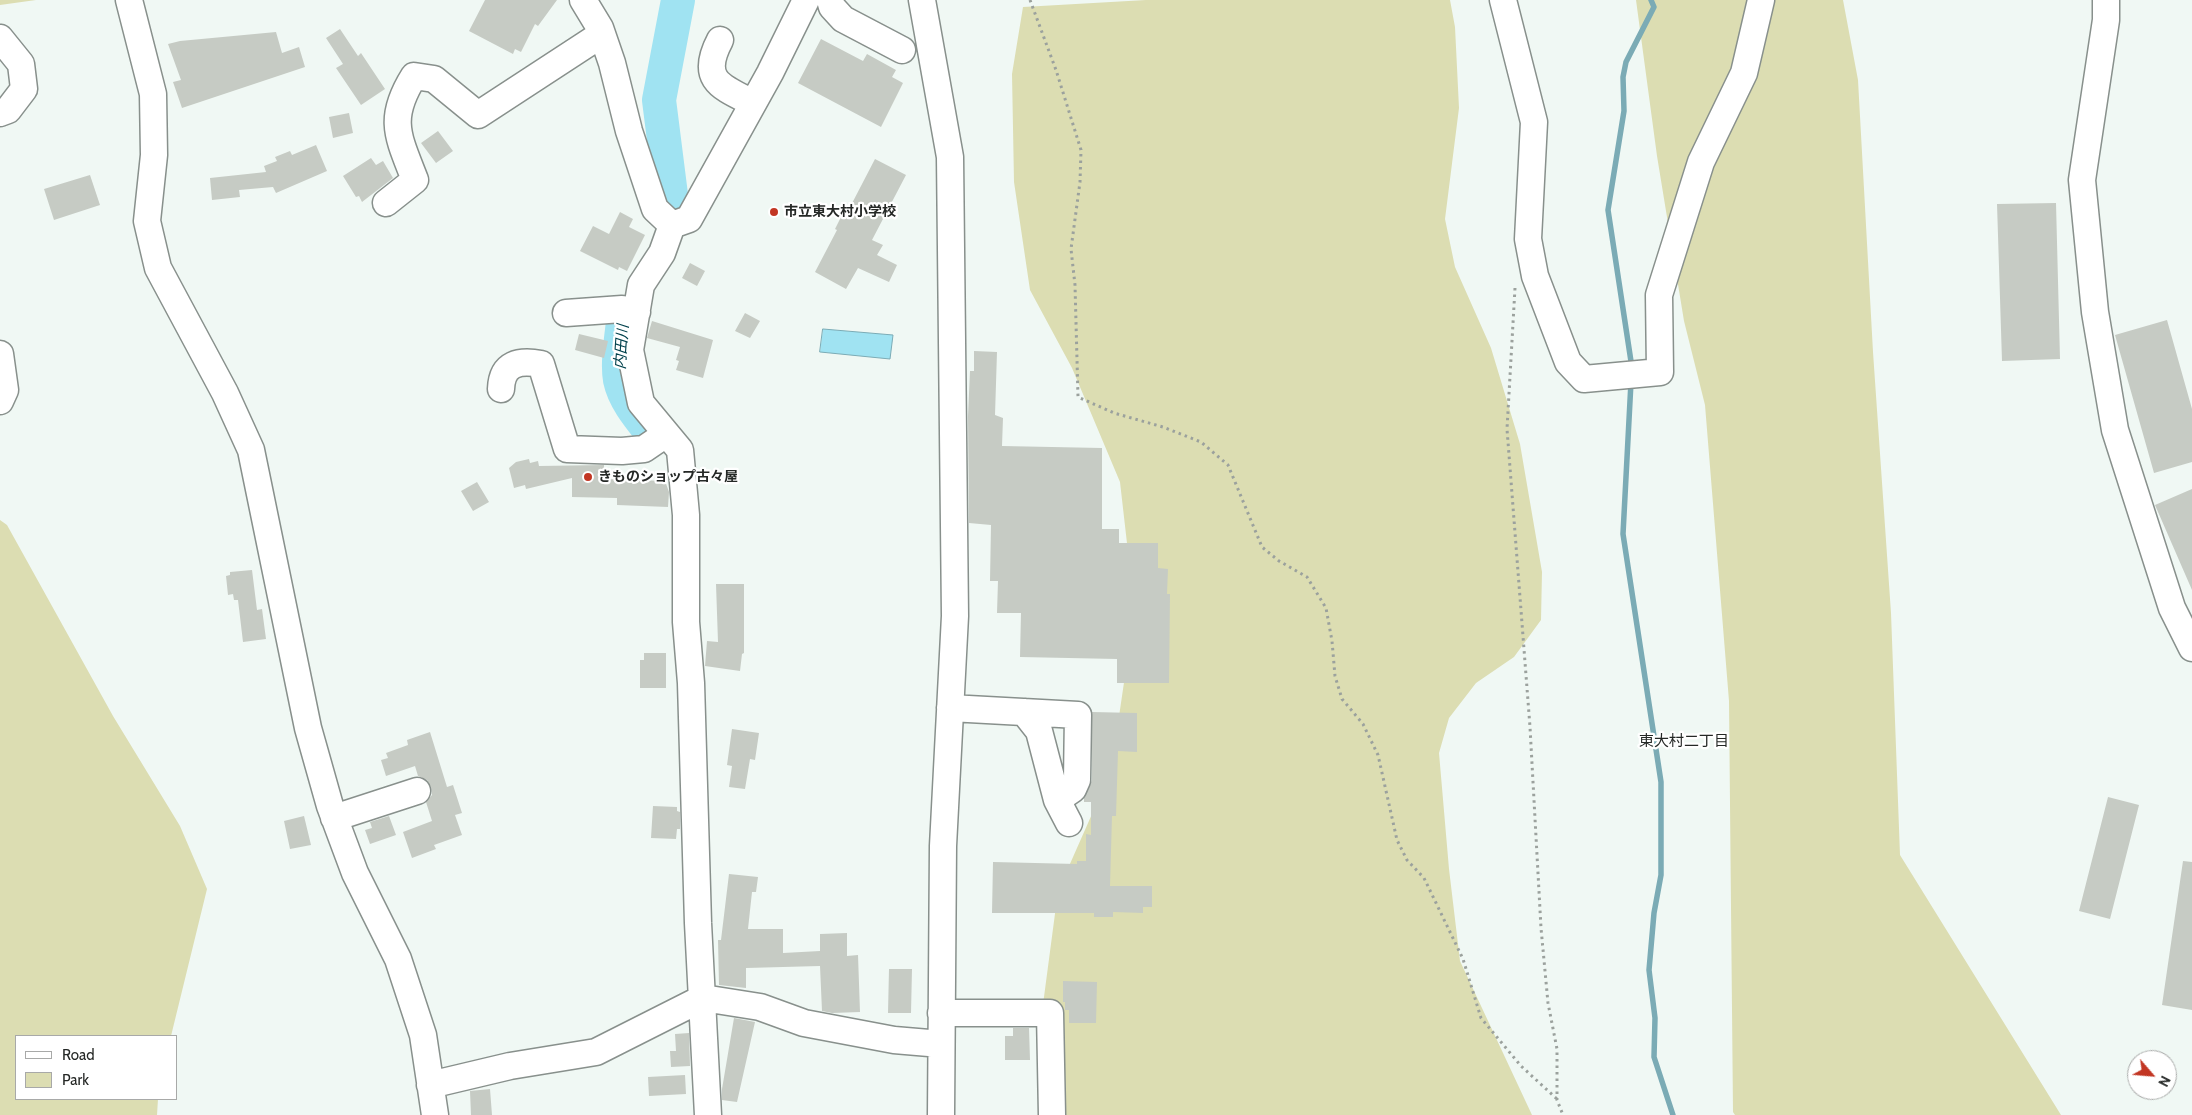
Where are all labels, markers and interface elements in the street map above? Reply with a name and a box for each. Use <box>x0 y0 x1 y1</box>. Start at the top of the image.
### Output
place label: 市立東大村小学校 <box>784 204 896 220</box>
marker: 市立東大村小学校 <box>768 206 780 218</box>
water label: 内田川 <box>611 324 633 370</box>
place label: きものショップ古々屋 <box>598 469 738 485</box>
marker: きものショップ古々屋 <box>582 471 594 483</box>
district label: 東大村二丁目 <box>1639 733 1729 751</box>
legend <box>15 1035 178 1100</box>
text: Road <box>62 1046 95 1064</box>
north arrow <box>2127 1050 2177 1100</box>
text: Park <box>62 1071 89 1089</box>
text: N <box>2154 1073 2175 1090</box>

